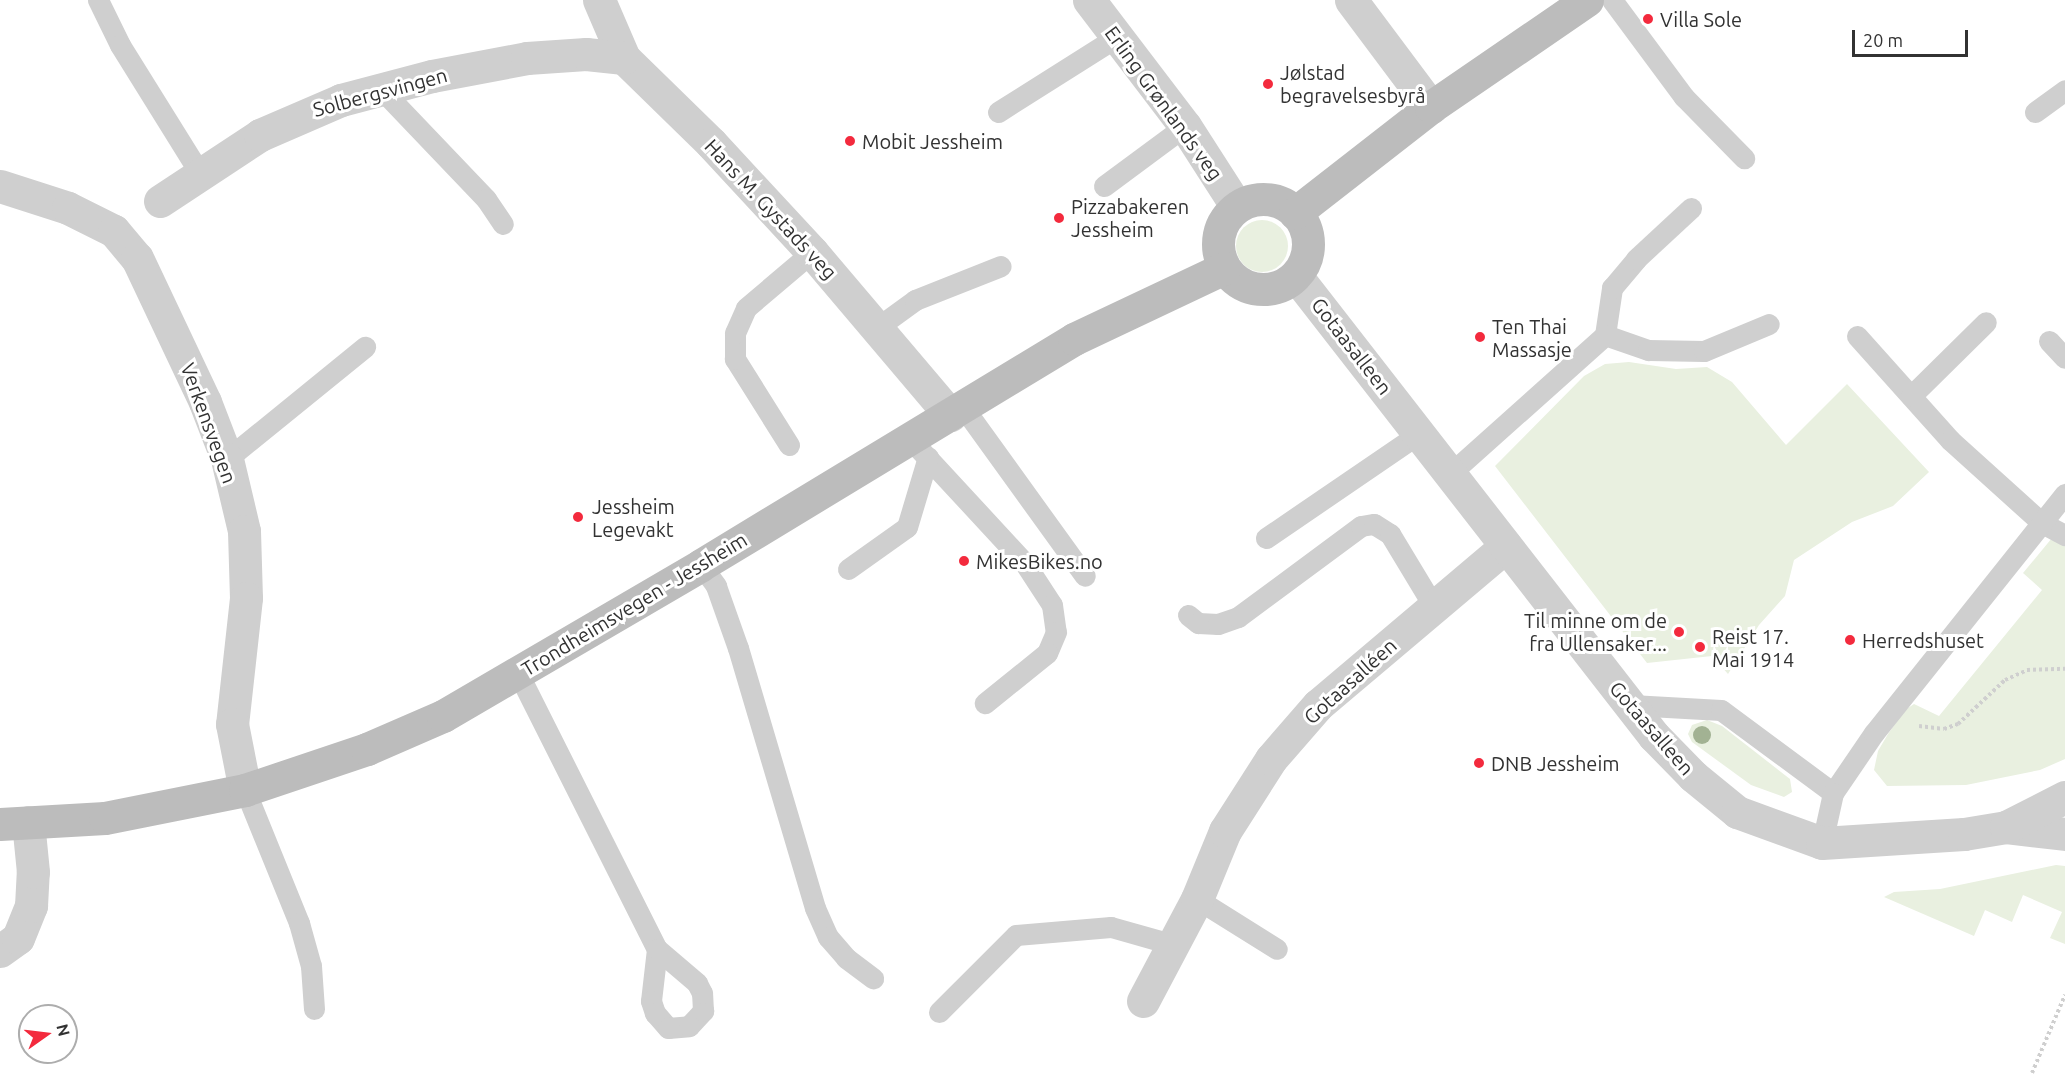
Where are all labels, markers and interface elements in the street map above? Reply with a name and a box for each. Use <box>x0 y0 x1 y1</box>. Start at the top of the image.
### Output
place label: Villa Sole <box>1660 7 1742 31</box>
marker: Villa Sole <box>1641 12 1655 26</box>
scale bar <box>1855 18 1970 56</box>
street label: Erling Grønlands veg <box>1100 21 1228 185</box>
text: 20 m <box>1863 30 1903 50</box>
place label: Jølstad begravelsesbyrå <box>1280 60 1426 107</box>
street label: Solbergsvingen <box>310 63 450 121</box>
marker: Jølstad begravelsesbyrå <box>1261 77 1275 91</box>
place label: Mobit Jessheim <box>862 129 1003 153</box>
street label: Hans M. Gystads veg <box>700 134 842 284</box>
marker: Mobit Jessheim <box>843 134 857 148</box>
place label: Pizzabakeren Jessheim <box>1071 195 1189 242</box>
marker: Pizzabakeren Jessheim <box>1052 211 1066 225</box>
street label: Gotaasalleen <box>1307 293 1397 399</box>
place label: Ten Thai Massasje <box>1492 314 1572 361</box>
marker: Ten Thai Massasje <box>1473 330 1487 344</box>
street label: Verkensvegen <box>176 360 242 486</box>
place label: Jessheim Legevakt <box>592 494 675 541</box>
marker: Jessheim Legevakt <box>569 508 587 526</box>
street label: Trondheimsvegen - Jessheim <box>517 527 751 681</box>
place label: MikesBikes.no <box>976 549 1103 573</box>
marker: MikesBikes.no <box>957 554 971 568</box>
place label: Til minne om de fra Ullensaker... <box>1524 608 1667 655</box>
place label: Reist 17. Mai 1914 <box>1712 624 1794 671</box>
marker: Til minne om de fra Ullensaker... <box>1672 625 1686 639</box>
place label: Herredshuset <box>1862 628 1984 652</box>
street label: Gotaasalléen <box>1299 633 1401 729</box>
marker: Herredshuset <box>1843 633 1857 647</box>
marker: Reist 17. Mai 1914 <box>1693 640 1707 654</box>
street label: Gotaasalleen <box>1605 676 1699 780</box>
place label: DNB Jessheim <box>1491 751 1619 775</box>
marker: DNB Jessheim <box>1472 756 1486 770</box>
north arrow <box>18 1004 78 1064</box>
text: N <box>53 1022 74 1038</box>

